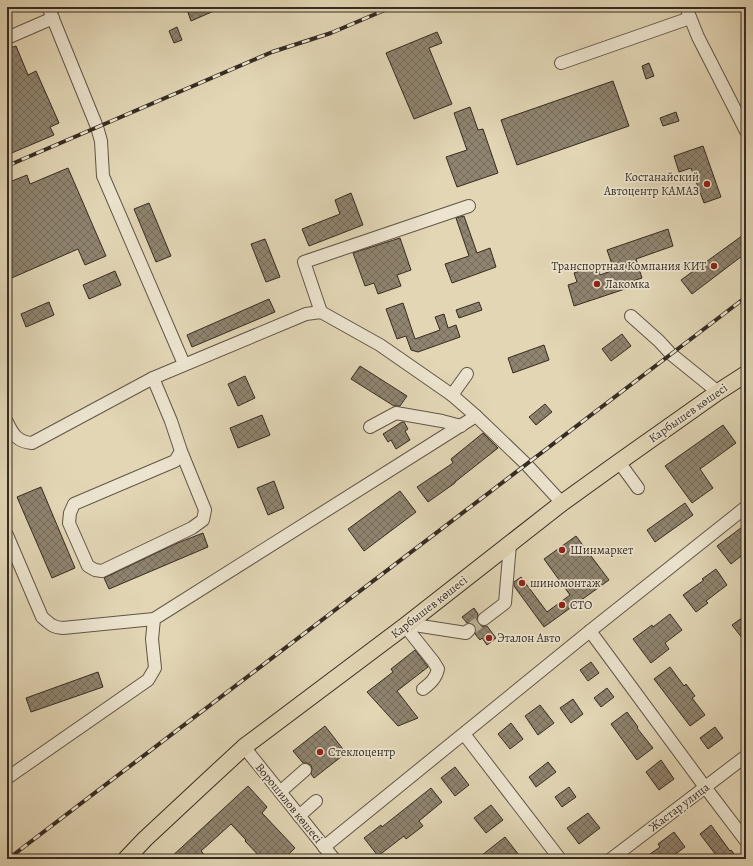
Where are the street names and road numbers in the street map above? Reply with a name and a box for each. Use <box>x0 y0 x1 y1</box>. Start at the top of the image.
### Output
street label: Карбышев көшесі <box>645 380 731 446</box>
street label: Карбышев көшесі <box>387 572 471 642</box>
street label: Ворошилов көшесі <box>252 760 326 846</box>
street label: Жастар улица <box>646 779 713 835</box>

